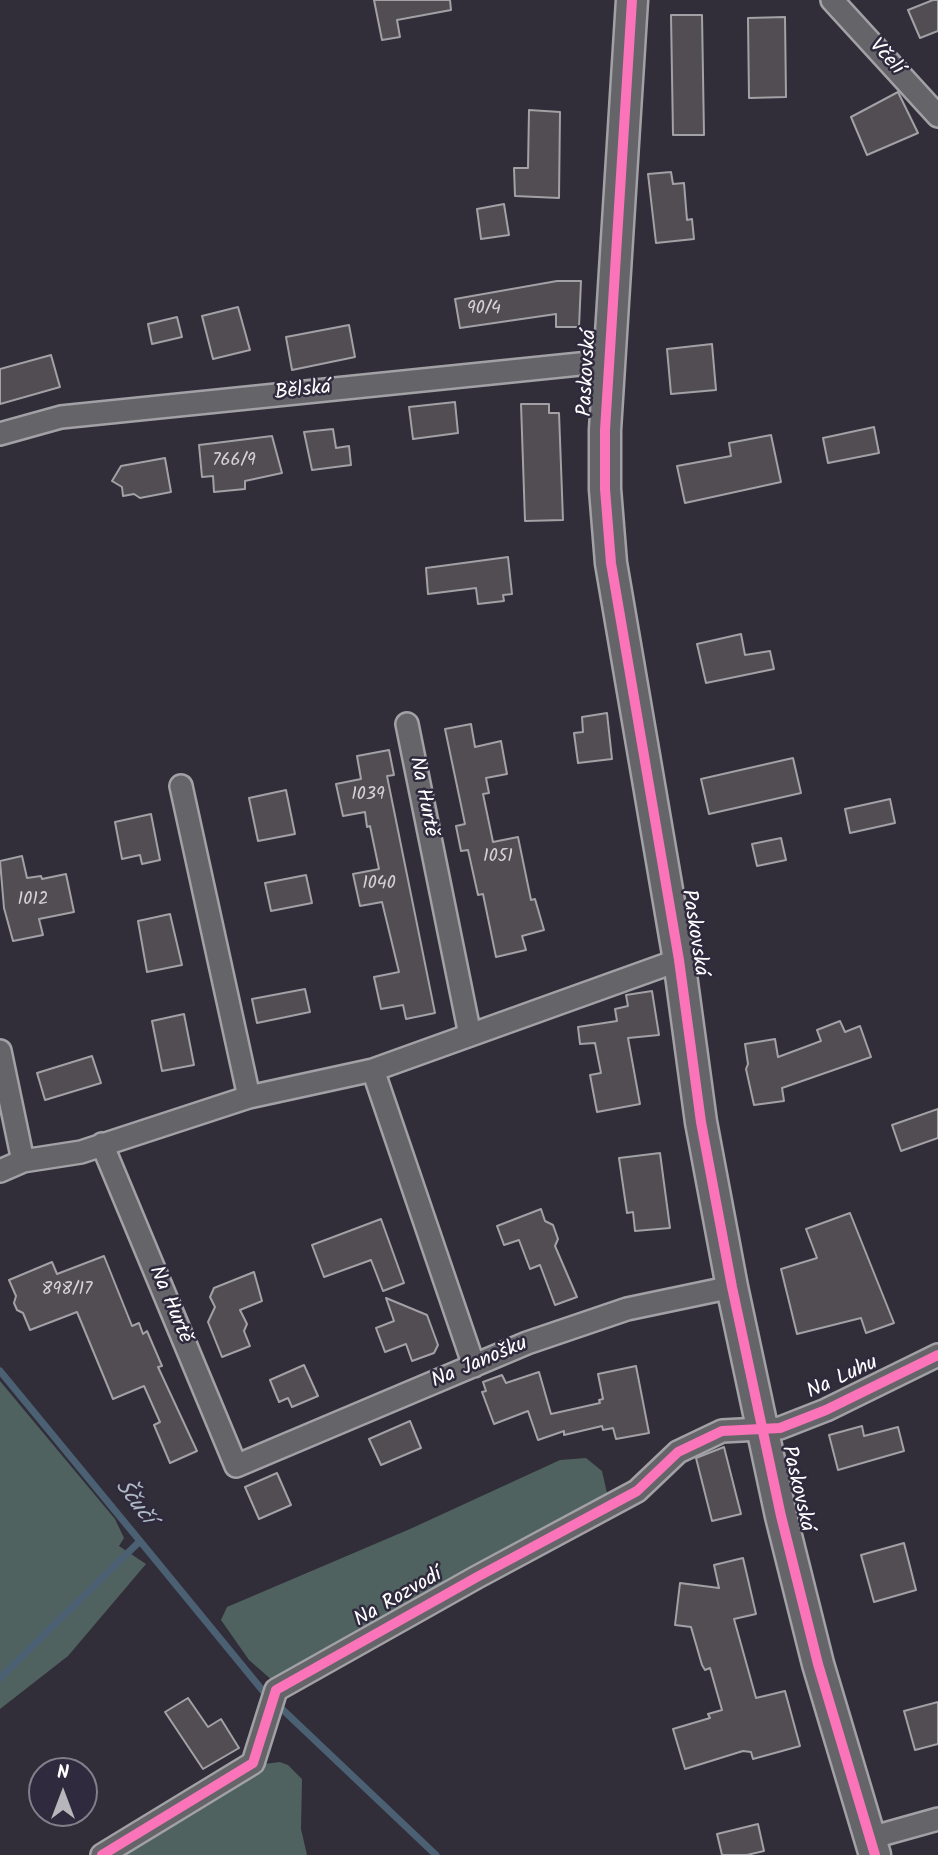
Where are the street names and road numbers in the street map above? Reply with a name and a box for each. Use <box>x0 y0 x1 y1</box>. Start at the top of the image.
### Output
street label: Včelí <box>862 35 908 81</box>
street label: Paskovská <box>574 329 604 417</box>
street label: Bělská <box>274 377 332 407</box>
street label: Na Hurtě <box>402 755 442 839</box>
street label: Paskovská <box>674 888 712 978</box>
street label: Na Hurtě <box>142 1263 196 1347</box>
street label: Na Janošku <box>428 1333 532 1395</box>
street label: Na Luhu <box>804 1352 882 1406</box>
street label: Paskovská <box>774 1444 818 1534</box>
street label: Na Rozvodí <box>351 1564 447 1634</box>

